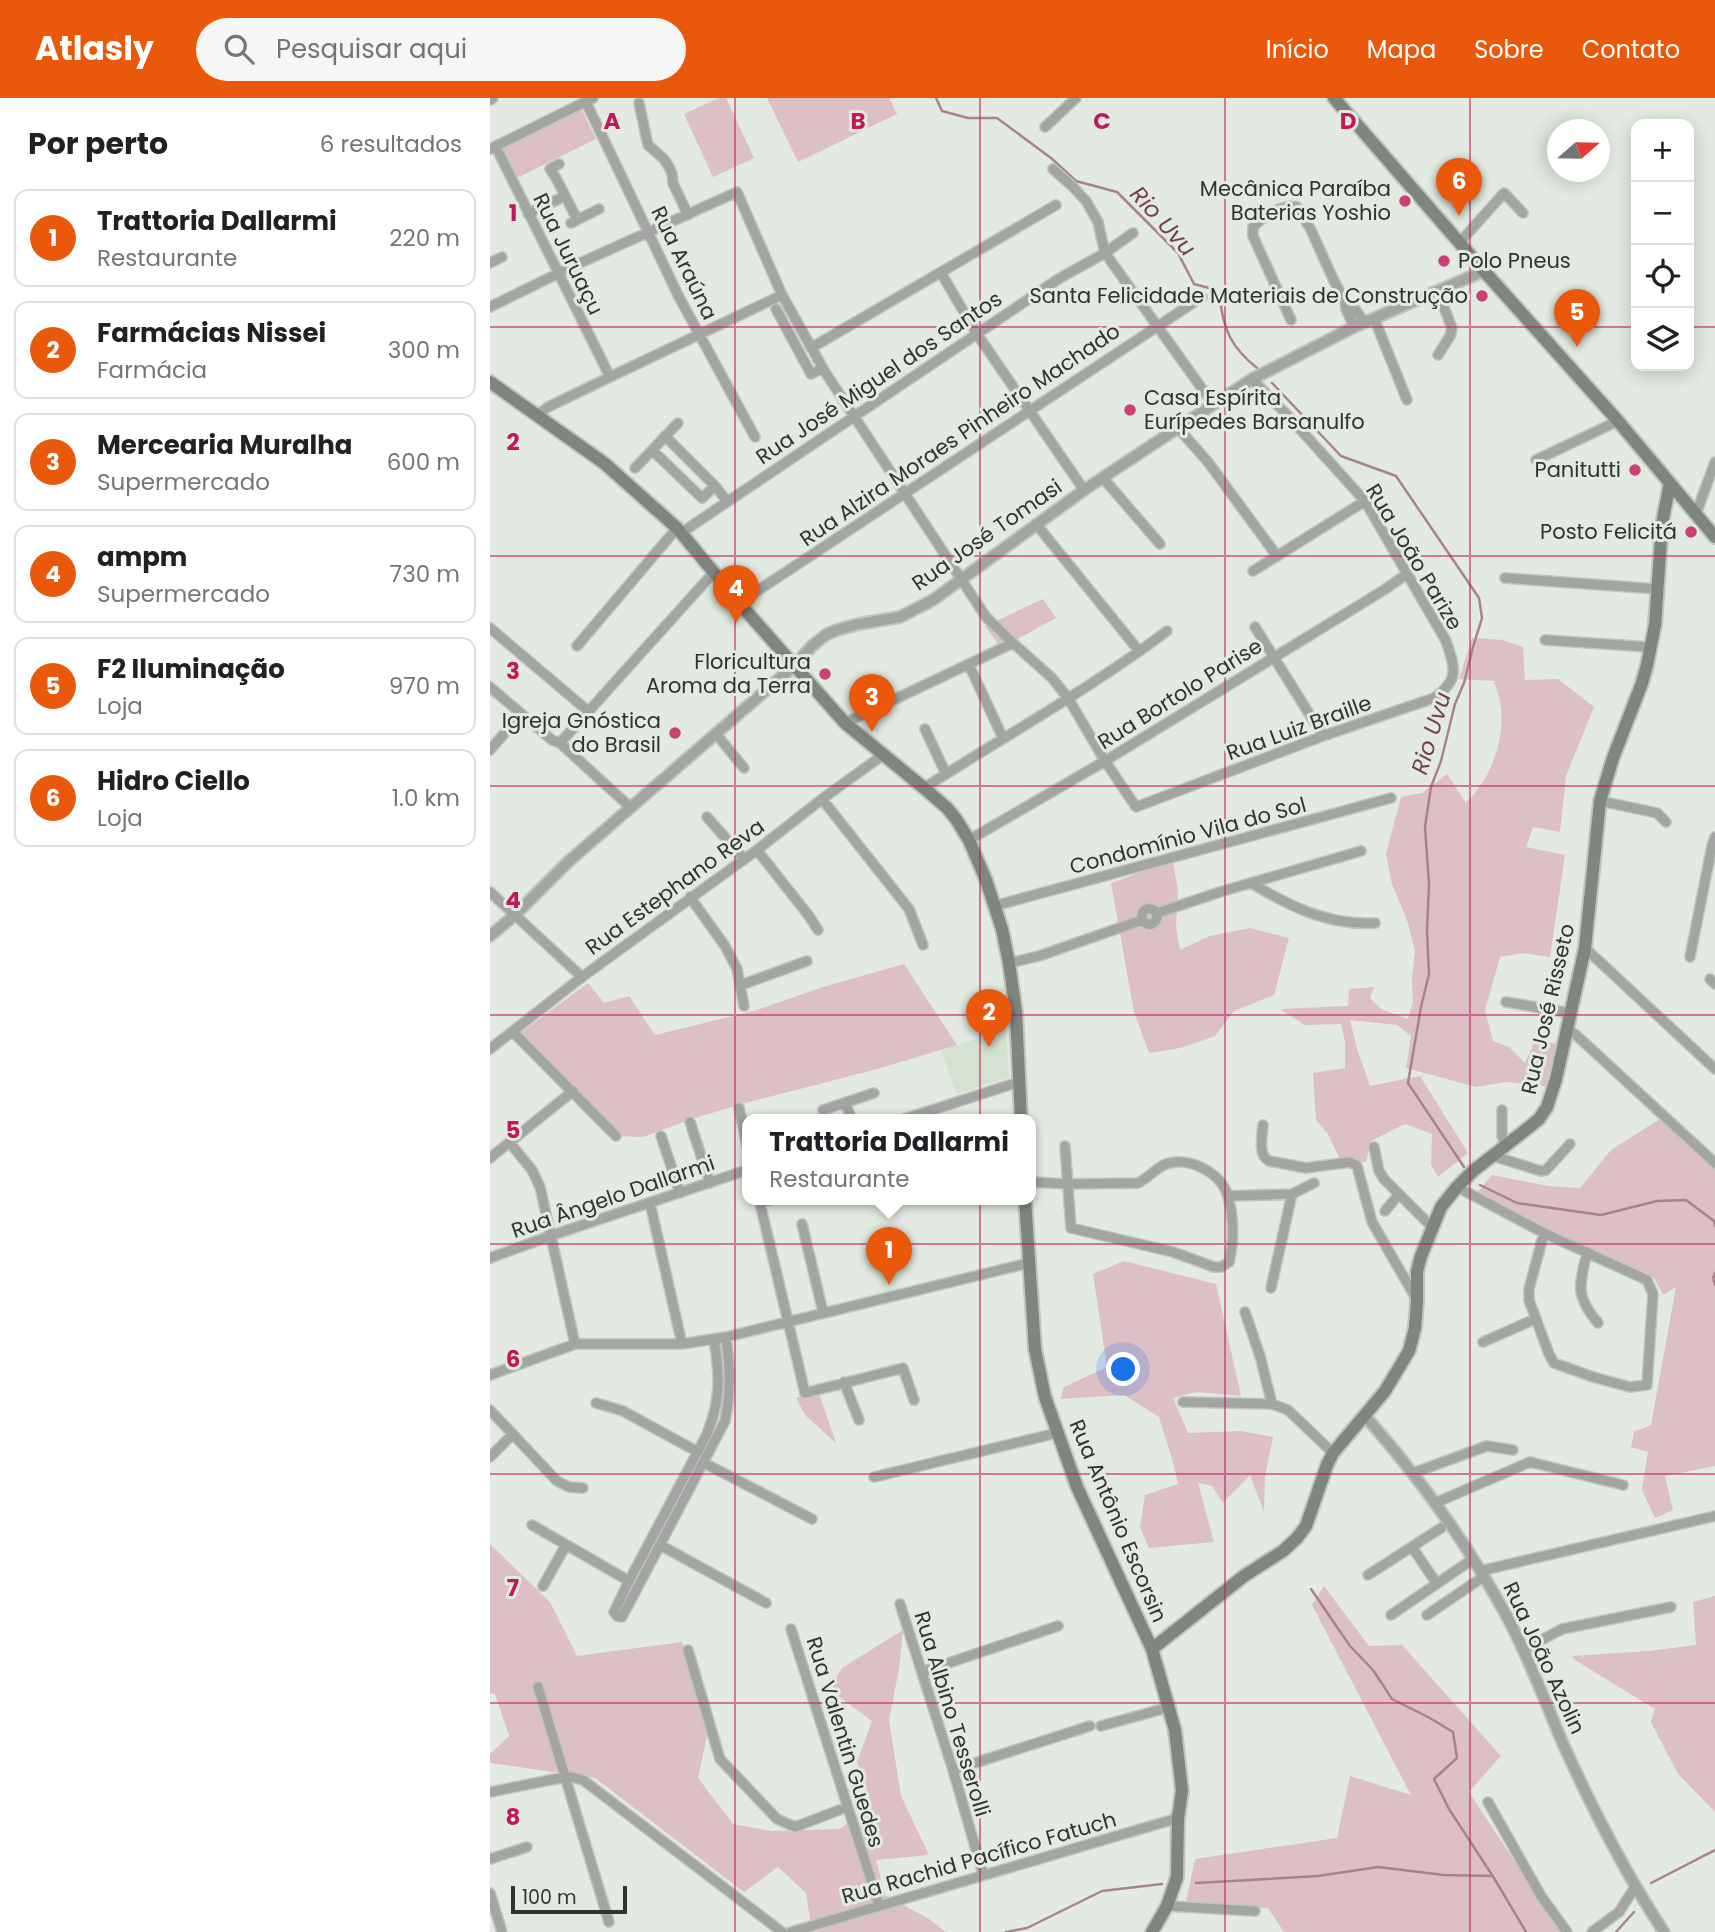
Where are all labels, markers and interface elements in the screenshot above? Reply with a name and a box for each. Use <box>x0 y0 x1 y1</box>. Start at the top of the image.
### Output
search box <box>196 18 686 81</box>
text: Atlasly <box>35 25 154 72</box>
icon: search <box>220 30 258 68</box>
text: Pesquisar aqui <box>276 31 467 67</box>
text: Início <box>1266 33 1329 66</box>
text: Mapa <box>1367 33 1436 66</box>
text: Sobre <box>1474 33 1544 66</box>
text: Contato <box>1582 33 1680 66</box>
text: A <box>604 105 621 137</box>
text: B <box>850 105 866 137</box>
text: C <box>1093 105 1111 137</box>
text: D <box>1340 105 1356 137</box>
north arrow <box>1547 119 1610 182</box>
map controls <box>1631 119 1694 371</box>
button: + <box>1631 119 1694 182</box>
text: Por perto <box>28 122 168 165</box>
text: 6 resultados <box>320 128 462 160</box>
pin: 6 <box>1436 158 1482 216</box>
place label: Mecânica Paraíba Baterias Yoshio <box>1200 174 1391 227</box>
water label: Rio Uvu <box>1123 179 1203 263</box>
button: − <box>1631 182 1694 245</box>
street label: Rua Juruaçu <box>526 188 610 320</box>
marker: Mecânica Paraíba Baterias Yoshio <box>1397 193 1413 209</box>
text: 1 <box>509 197 517 229</box>
street label: Rua Araúna <box>644 201 725 325</box>
text: Trattoria Dallarmi <box>97 203 337 239</box>
text: 1 <box>49 222 57 254</box>
text: 220 m <box>389 222 460 254</box>
text: Restaurante <box>97 242 237 274</box>
button: locate <box>1631 245 1694 308</box>
place label: Polo Pneus <box>1458 246 1571 275</box>
marker: Polo Pneus <box>1436 253 1452 269</box>
place label: Santa Felicidade Materiais de Construção <box>1029 281 1468 310</box>
street label: Rua José Miguel dos Santos <box>750 284 1007 471</box>
marker: Santa Felicidade Materiais de Construção <box>1474 288 1490 304</box>
pin: 5 <box>1554 289 1600 347</box>
button: layers <box>1631 308 1694 371</box>
text: Farmácias Nissei <box>97 315 326 351</box>
street label: Rua Alzira Moraes Pinheiro Machado <box>794 316 1126 553</box>
text: 2 <box>46 334 60 366</box>
text: 300 m <box>388 334 460 366</box>
text: Farmácia <box>97 354 207 386</box>
place label: Casa Espírita Eurípedes Barsanulfo <box>1144 383 1365 436</box>
marker: Casa Espírita Eurípedes Barsanulfo <box>1122 402 1138 418</box>
text: 2 <box>506 426 520 458</box>
text: Mercearia Muralha <box>97 427 352 463</box>
text: 3 <box>46 446 60 478</box>
text: 600 m <box>387 446 460 478</box>
place label: Panitutti <box>1535 455 1621 484</box>
marker: Panitutti <box>1627 462 1643 478</box>
text: Supermercado <box>97 466 270 498</box>
street label: Rua José Tomasi <box>906 472 1067 597</box>
street label: Rua João Parize <box>1359 478 1470 635</box>
place label: Posto Felicitá <box>1540 517 1677 546</box>
marker: Posto Felicitá <box>1683 524 1699 540</box>
text: ampm <box>97 539 187 575</box>
text: 4 <box>45 558 61 590</box>
text: 730 m <box>390 558 460 590</box>
pin: 4 <box>713 565 759 623</box>
text: Supermercado <box>97 578 270 610</box>
street label: Rua Bortolo Parise <box>1092 631 1267 756</box>
place label: Floricultura Aroma da Terra <box>646 647 811 700</box>
text: F2 Iluminação <box>97 651 285 687</box>
text: 3 <box>506 655 520 687</box>
marker: Floricultura Aroma da Terra <box>817 666 833 682</box>
text: 5 <box>46 670 60 702</box>
text: 970 m <box>389 670 460 702</box>
pin: 3 <box>849 674 895 732</box>
street label: Rua Luiz Braille <box>1222 688 1375 767</box>
water label: Rio Uvu <box>1403 688 1459 778</box>
text: Loja <box>97 690 143 722</box>
place label: Igreja Gnóstica do Brasil <box>502 706 661 759</box>
marker: Igreja Gnóstica do Brasil <box>667 725 683 741</box>
text: Hidro Ciello <box>97 763 250 799</box>
text: 6 <box>46 782 60 814</box>
text: 1.0 km <box>392 782 460 814</box>
street label: Condomínio Vila do Sol <box>1066 790 1309 881</box>
text: Loja <box>97 802 143 834</box>
street label: Rua Estephano Reva <box>579 812 770 961</box>
text: 4 <box>505 884 521 916</box>
street label: Rua José Risseto <box>1514 921 1581 1097</box>
pin: 2 <box>966 989 1012 1047</box>
text: 5 <box>506 1114 520 1146</box>
popup <box>742 1114 1036 1205</box>
text: Trattoria Dallarmi <box>769 1124 1009 1160</box>
street label: Rua Ângelo Dallarmi <box>507 1148 718 1245</box>
text: Restaurante <box>769 1163 910 1195</box>
pin: 1 <box>866 1227 912 1285</box>
text: 6 <box>506 1343 520 1375</box>
your location <box>1106 1352 1140 1386</box>
street label: Rua Antônio Escorsin <box>1063 1415 1174 1627</box>
text: 7 <box>507 1572 519 1604</box>
street label: Rua João Azolin <box>1496 1577 1592 1739</box>
street label: Rua Albino Tesserolli <box>907 1608 998 1820</box>
street label: Rua Valentin Guedes <box>800 1633 891 1851</box>
text: 8 <box>506 1801 520 1833</box>
street label: Rua Rachid Pacífico Fatuch <box>838 1804 1120 1911</box>
scale bar <box>511 1883 626 1915</box>
text: 100 m <box>522 1884 577 1911</box>

